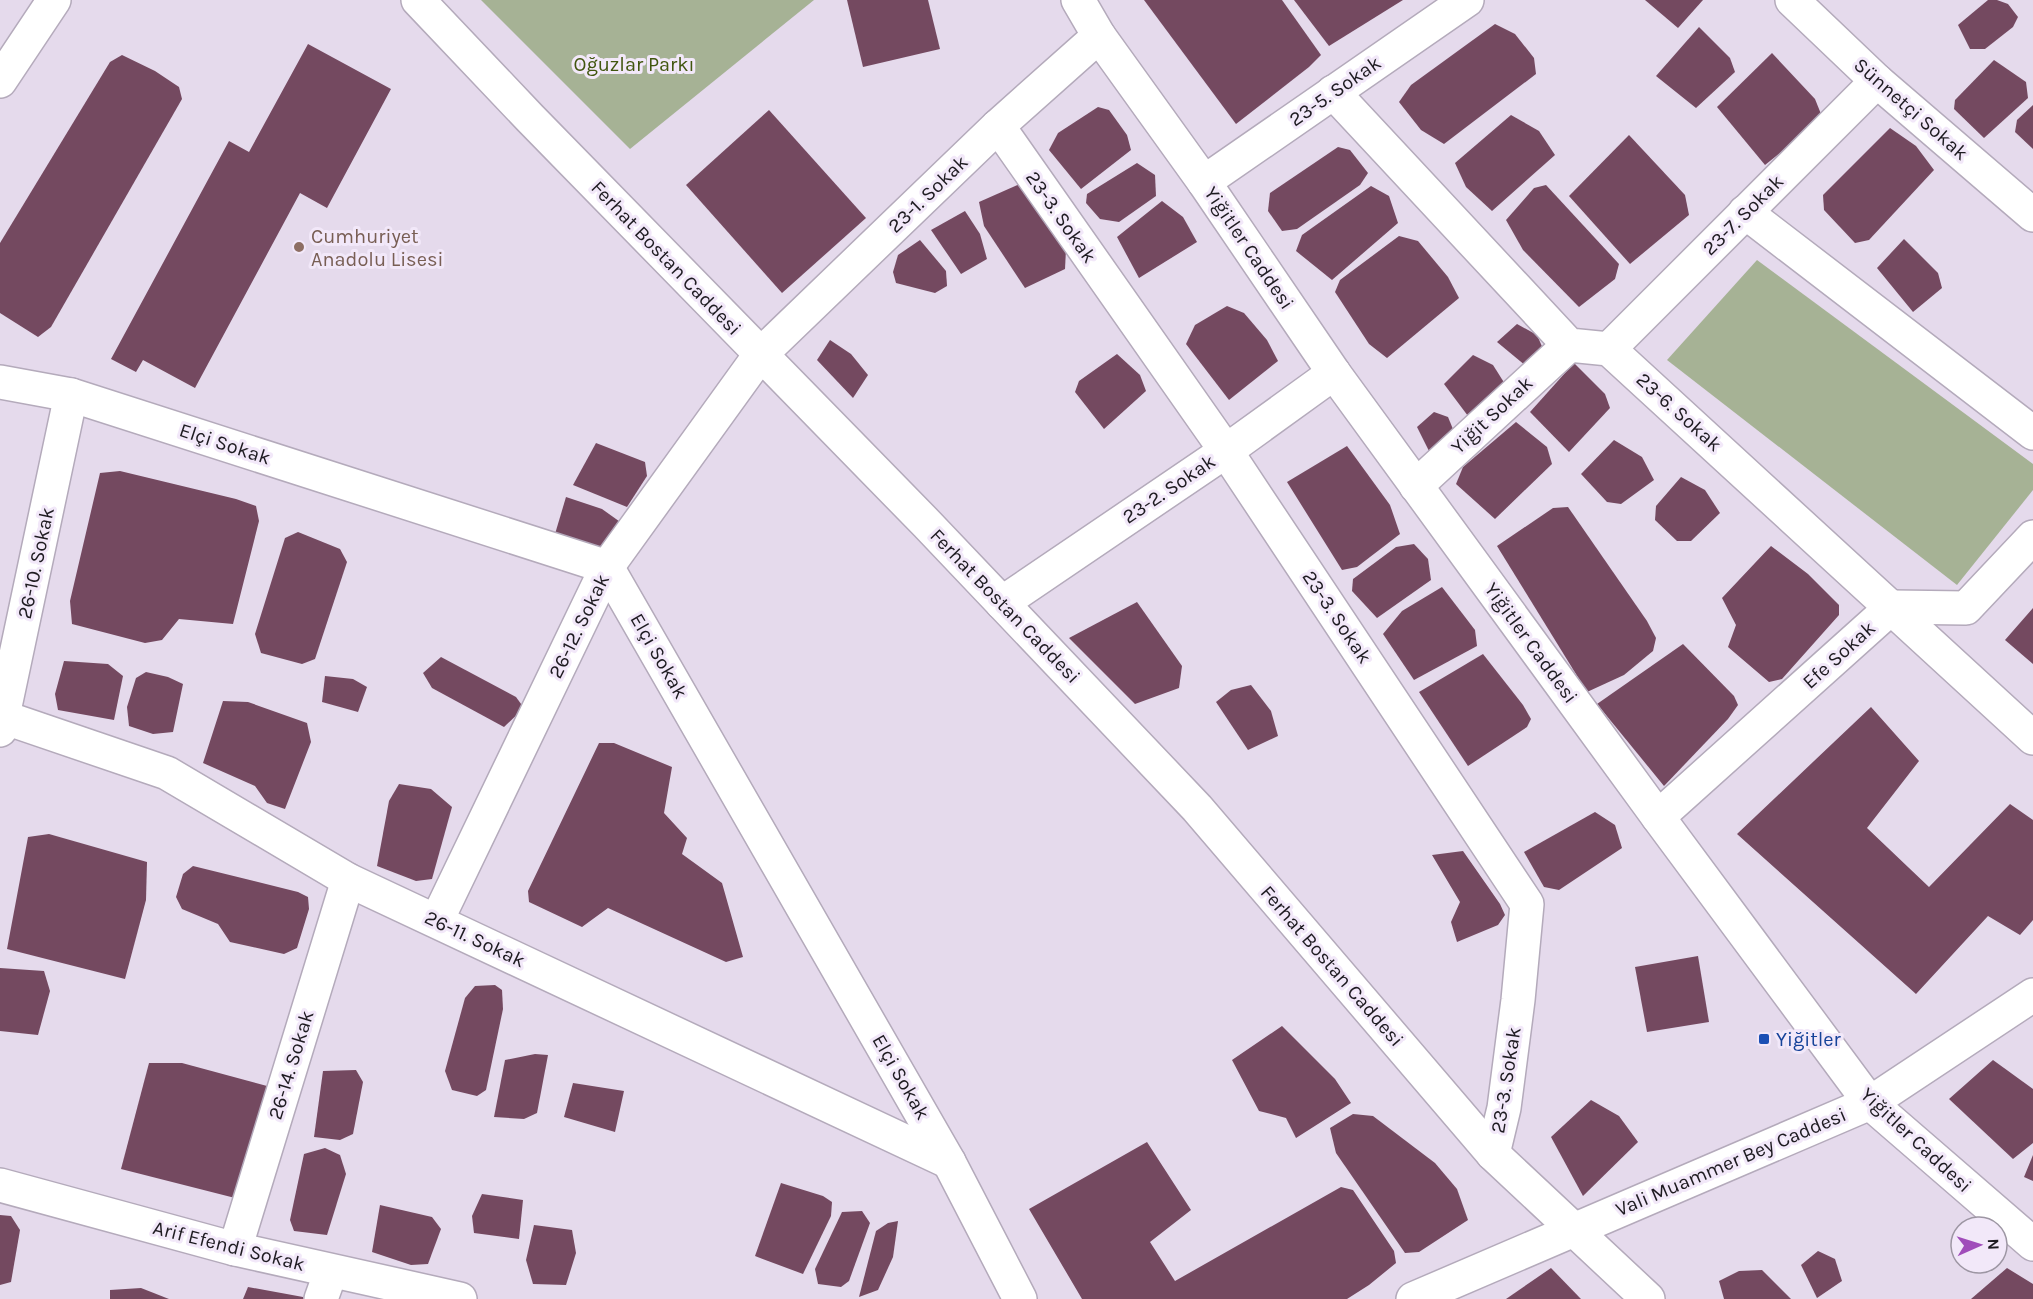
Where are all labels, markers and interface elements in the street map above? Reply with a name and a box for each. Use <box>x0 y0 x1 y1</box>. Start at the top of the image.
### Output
street label: 23-5. Sokak <box>1285 51 1385 131</box>
park label: Oğuzlar Parkı <box>574 53 694 76</box>
street label: Sünnetçi Sokak <box>1849 53 1973 165</box>
street label: 23-1. Sokak <box>883 150 973 238</box>
street label: 23-3. Sokak <box>1021 167 1101 267</box>
street label: 23-7. Sokak <box>1698 170 1788 260</box>
street label: Ferhat Bostan Caddesi <box>586 176 746 340</box>
street label: Yiğitler Caddesi <box>1199 182 1299 314</box>
place label: Cumhuriyet Anadolu Lisesi <box>311 225 443 271</box>
marker: Cumhuriyet Anadolu Lisesi <box>292 240 306 254</box>
street label: 23-6. Sokak <box>1632 368 1726 456</box>
street label: Yiğit Sokak <box>1446 371 1538 459</box>
street label: Elçi Sokak <box>177 418 273 470</box>
street label: 23-2. Sokak <box>1118 450 1220 528</box>
street label: 26-10. Sokak <box>13 505 59 621</box>
street label: Ferhat Bostan Caddesi <box>925 524 1085 688</box>
street label: 23-3. Sokak <box>1298 566 1376 668</box>
street label: 26-12. Sokak <box>544 570 614 682</box>
street label: Yiğitler Caddesi <box>1480 578 1582 708</box>
street label: Elçi Sokak <box>625 609 693 703</box>
street label: Efe Sokak <box>1798 616 1880 694</box>
street label: Ferhat Bostan Caddesi <box>1256 881 1408 1051</box>
street label: 26-11. Sokak <box>421 906 529 972</box>
street label: 26-14. Sokak <box>264 1008 318 1122</box>
street label: 23-3. Sokak <box>1486 1025 1526 1135</box>
place label: Yiğitler <box>1776 1028 1842 1051</box>
street label: Elçi Sokak <box>867 1030 935 1124</box>
marker: Yiğitler <box>1757 1032 1771 1046</box>
street label: Yiğitler Caddesi <box>1856 1083 1976 1197</box>
street label: Vali Muammer Bey Caddesi <box>1612 1103 1850 1221</box>
north arrow <box>1949 1215 2009 1275</box>
street label: Arif Efendi Sokak <box>151 1216 307 1276</box>
text: N <box>1984 1238 2003 1250</box>

